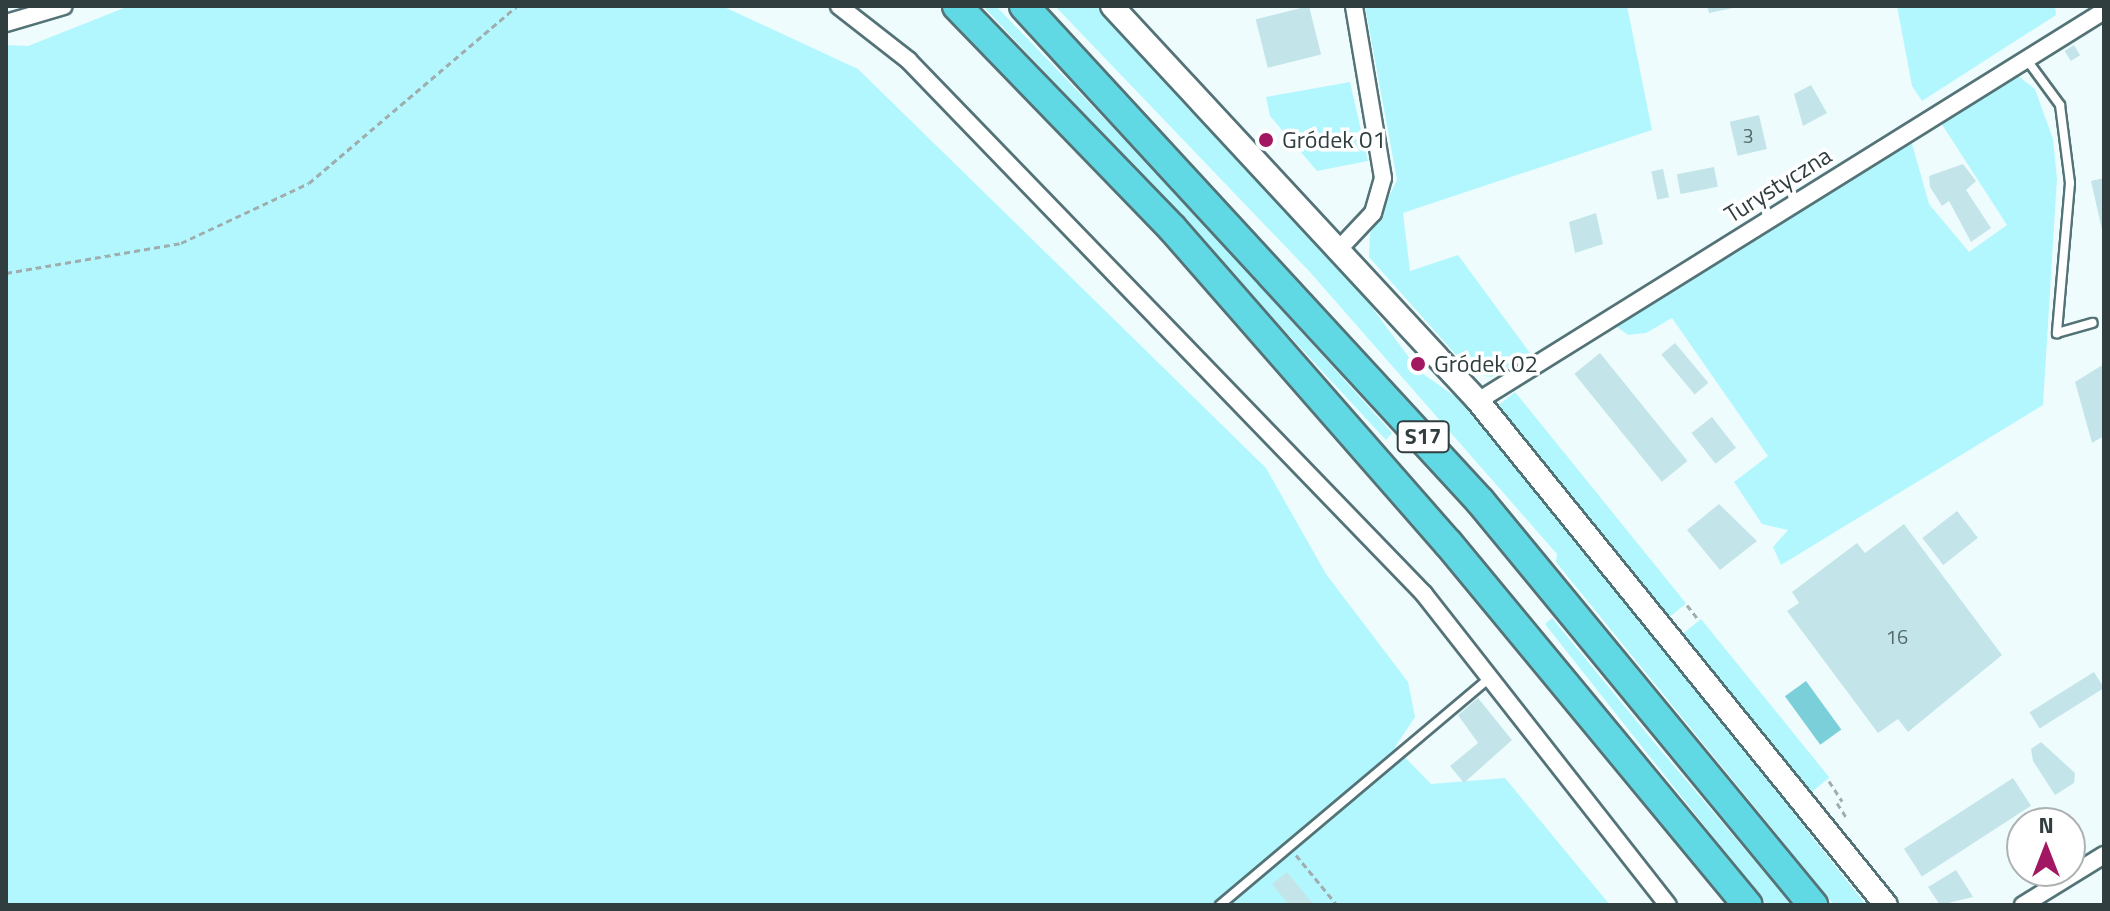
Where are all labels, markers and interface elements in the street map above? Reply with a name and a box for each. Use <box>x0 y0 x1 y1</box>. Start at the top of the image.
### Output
house number: 3 <box>1742 123 1754 147</box>
place label: Gródek 01 <box>1282 126 1386 154</box>
marker: Gródek 01 <box>1257 131 1275 149</box>
street label: Turystyczna <box>1719 141 1837 229</box>
place label: Gródek 02 <box>1434 350 1538 378</box>
marker: Gródek 02 <box>1409 355 1427 373</box>
road number: S17 <box>1395 419 1451 455</box>
house number: 16 <box>1886 624 1908 648</box>
north arrow <box>2006 807 2086 887</box>
text: N <box>2038 808 2054 842</box>

